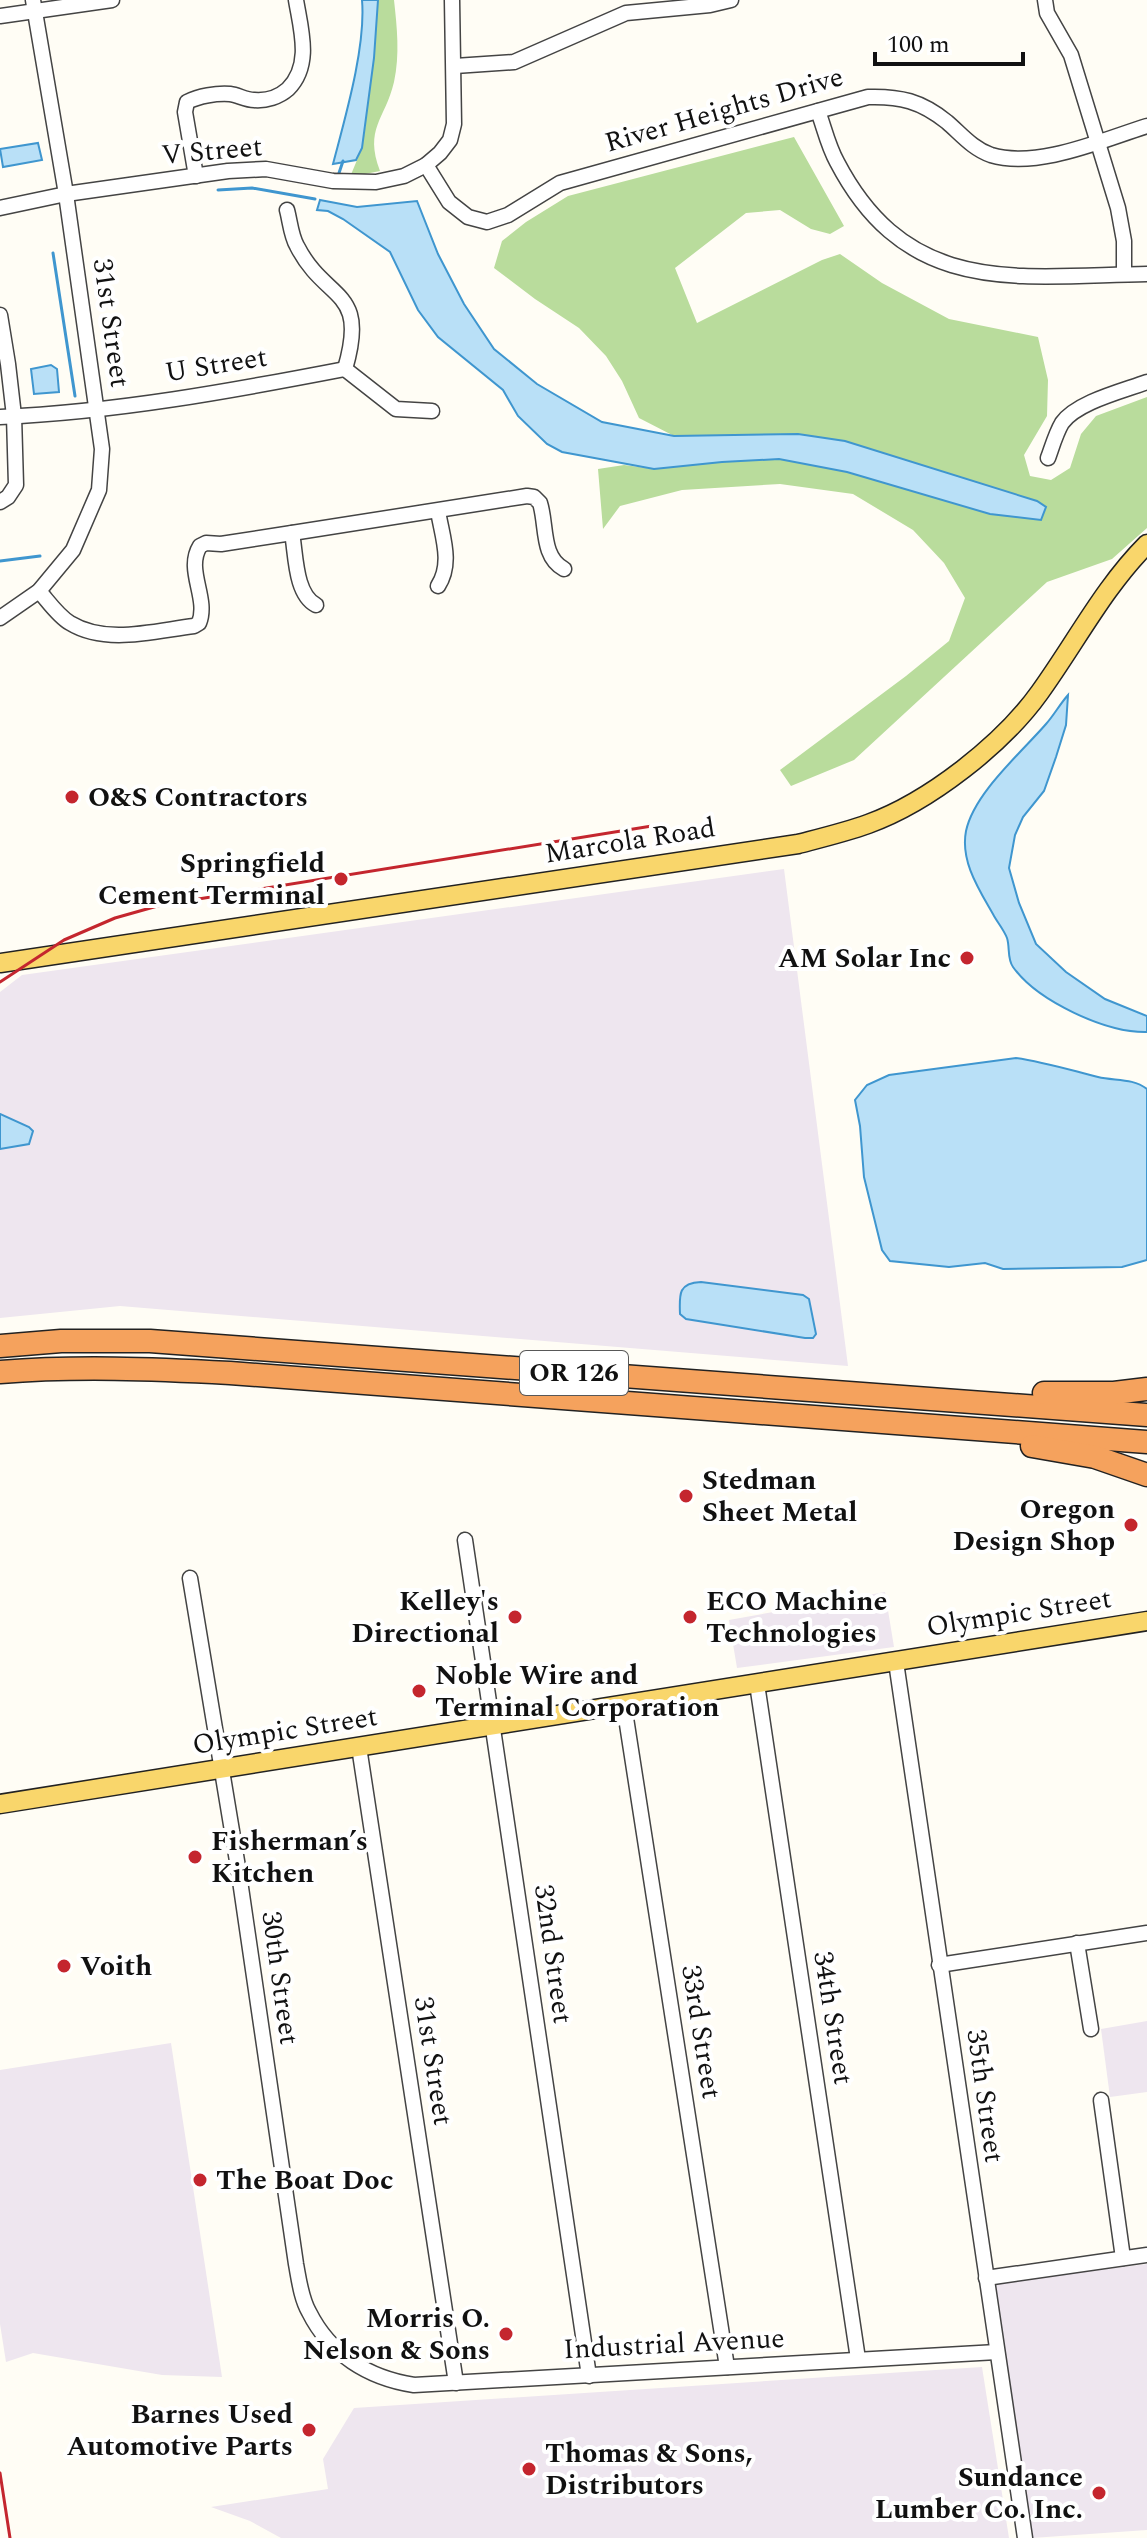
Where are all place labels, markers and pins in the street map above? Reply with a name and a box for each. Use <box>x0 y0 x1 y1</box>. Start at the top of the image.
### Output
place label: O&S Contractors <box>88 776 308 819</box>
marker: O&S Contractors <box>63 788 81 806</box>
place label: Springfield Cement Terminal <box>98 842 325 917</box>
marker: Springfield Cement Terminal <box>332 870 350 888</box>
place label: AM Solar Inc <box>778 937 951 980</box>
marker: AM Solar Inc <box>958 949 976 967</box>
place label: Stedman Sheet Metal <box>702 1459 857 1534</box>
marker: Stedman Sheet Metal <box>677 1487 695 1505</box>
place label: Oregon Design Shop <box>952 1488 1115 1563</box>
marker: Oregon Design Shop <box>1122 1516 1140 1534</box>
place label: Kelley's Directional <box>351 1580 499 1655</box>
place label: ECO Machine Technologies <box>706 1580 888 1655</box>
marker: Kelley's Directional <box>506 1608 524 1626</box>
marker: ECO Machine Technologies <box>681 1608 699 1626</box>
place label: Noble Wire and Terminal Corporation <box>435 1654 720 1729</box>
marker: Noble Wire and Terminal Corporation <box>410 1682 428 1700</box>
place label: Fisherman’s Kitchen <box>211 1820 368 1895</box>
marker: Fisherman’s Kitchen <box>186 1848 204 1866</box>
place label: Voith <box>80 1945 152 1988</box>
marker: Voith <box>55 1957 73 1975</box>
place label: The Boat Doc <box>216 2159 394 2202</box>
marker: The Boat Doc <box>191 2171 209 2189</box>
place label: Morris O. Nelson & Sons <box>303 2297 490 2372</box>
marker: Morris O. Nelson & Sons <box>497 2325 515 2343</box>
place label: Barnes Used Automotive Parts <box>66 2393 293 2468</box>
marker: Barnes Used Automotive Parts <box>300 2421 318 2439</box>
place label: Thomas & Sons, Distributors <box>545 2432 753 2507</box>
place label: Sundance Lumber Co. Inc. <box>875 2456 1083 2531</box>
marker: Thomas & Sons, Distributors <box>520 2460 538 2478</box>
marker: Sundance Lumber Co. Inc. <box>1090 2484 1108 2502</box>

